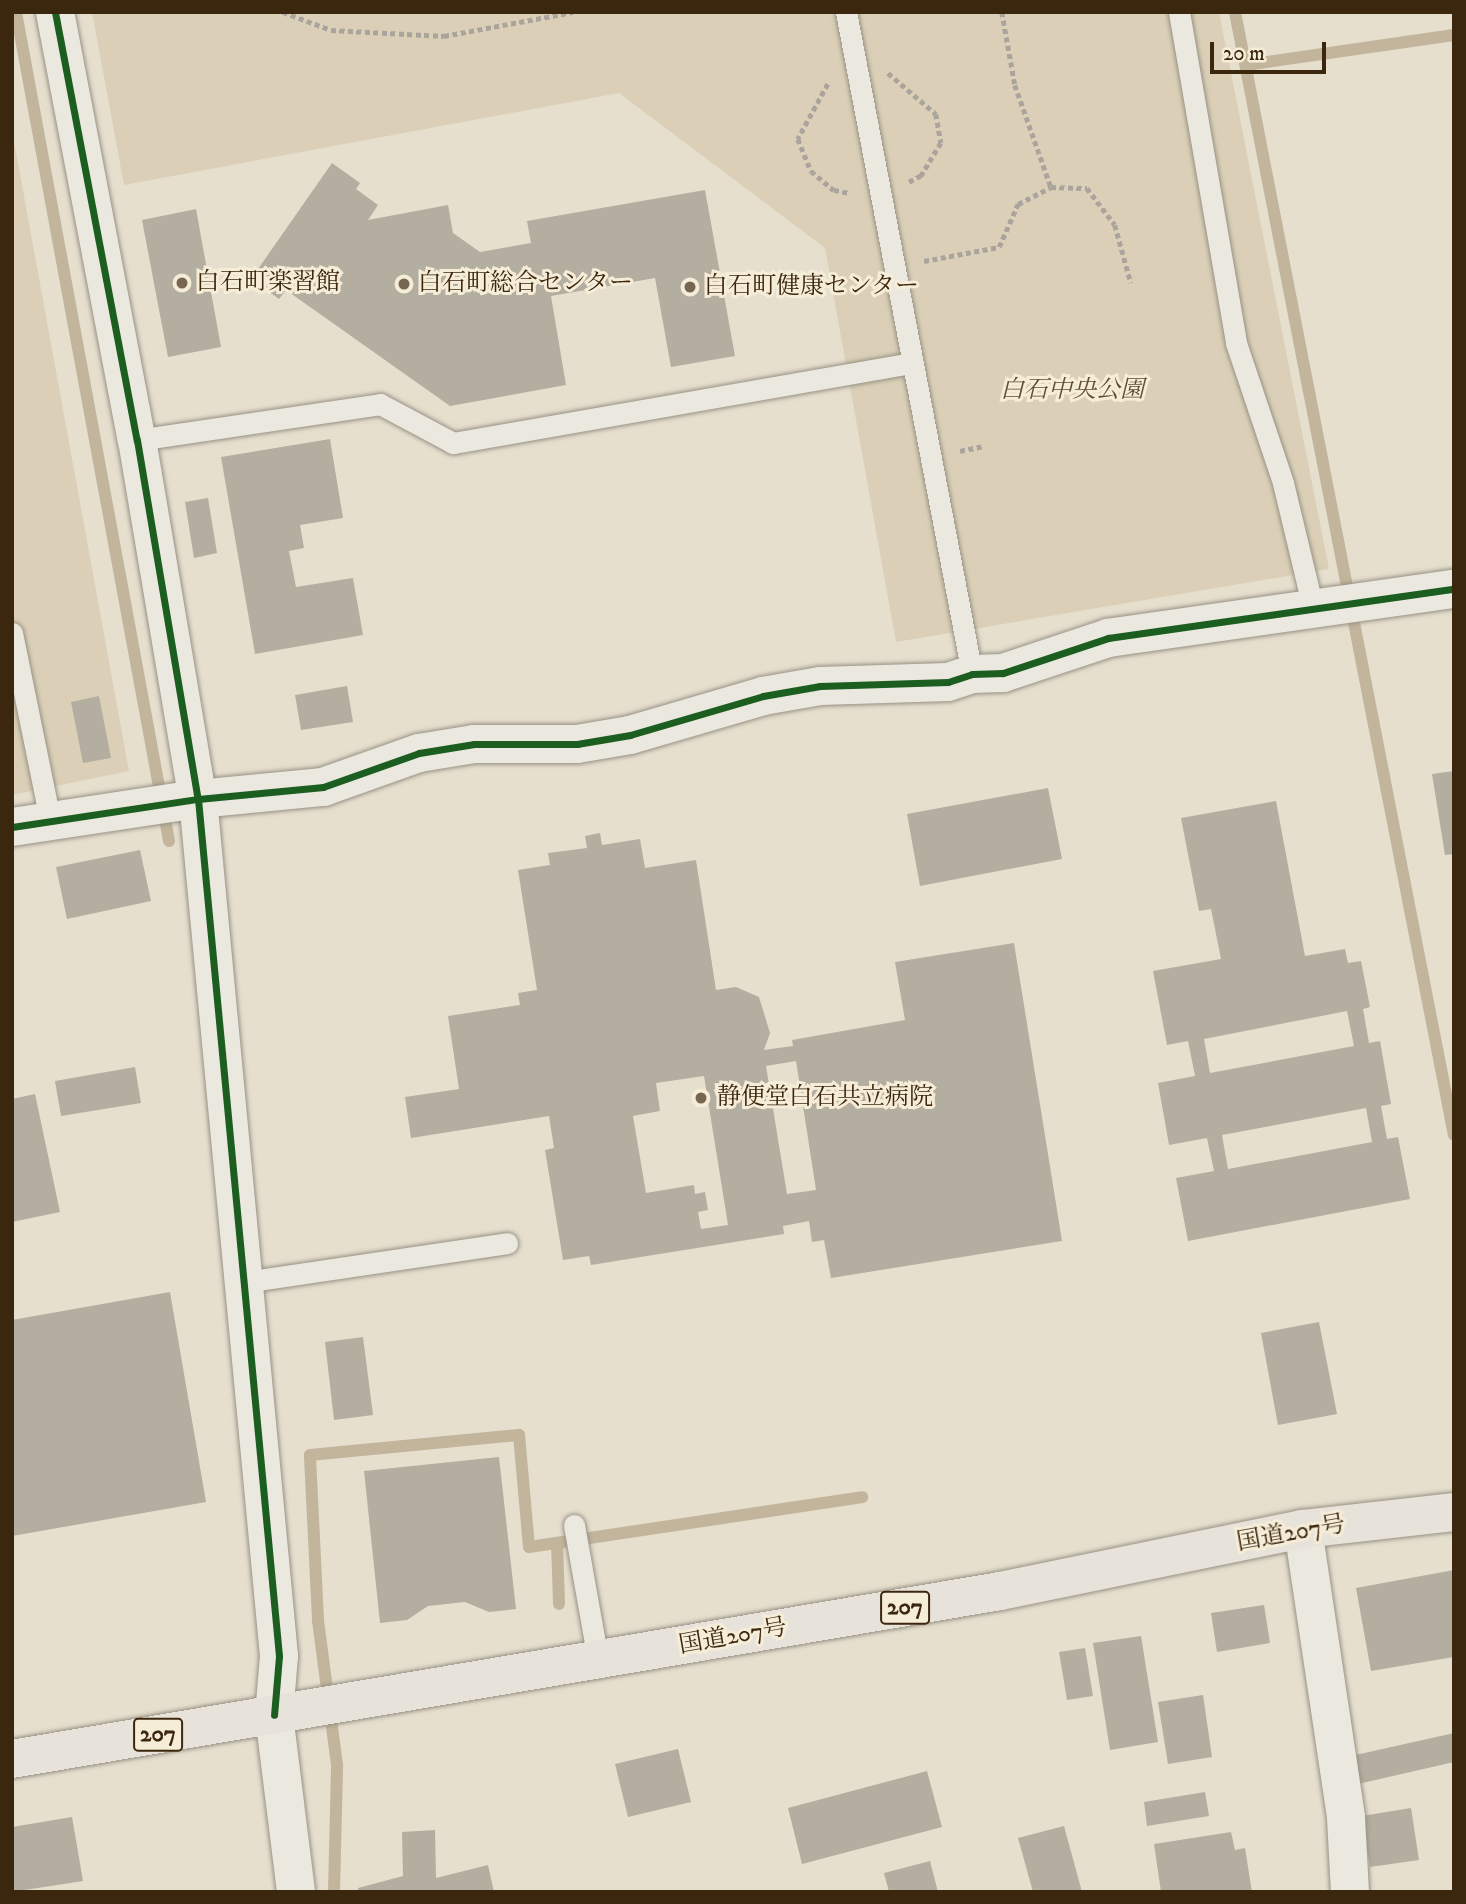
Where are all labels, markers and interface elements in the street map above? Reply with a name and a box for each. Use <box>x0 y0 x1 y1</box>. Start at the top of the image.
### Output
scale bar <box>1214 28 1330 72</box>
text: 20 m <box>1223 41 1265 67</box>
place label: 白石町楽習館 <box>196 269 340 297</box>
place label: 白石町総合センター <box>418 270 634 298</box>
place label: 白石町健康センター <box>704 273 920 301</box>
marker: 白石町楽習館 <box>174 275 190 291</box>
marker: 白石町総合センター <box>396 276 412 292</box>
marker: 白石町健康センター <box>682 279 698 295</box>
park label: 白石中央公園 <box>1000 377 1144 405</box>
place label: 静便堂白石共立病院 <box>717 1084 933 1112</box>
marker: 静便堂白石共立病院 <box>691 1088 711 1108</box>
street label: 国道207号 <box>1235 1510 1347 1558</box>
road number: 207 <box>879 1588 931 1628</box>
street label: 国道207号 <box>677 1613 789 1661</box>
road number: 207 <box>132 1716 184 1754</box>

